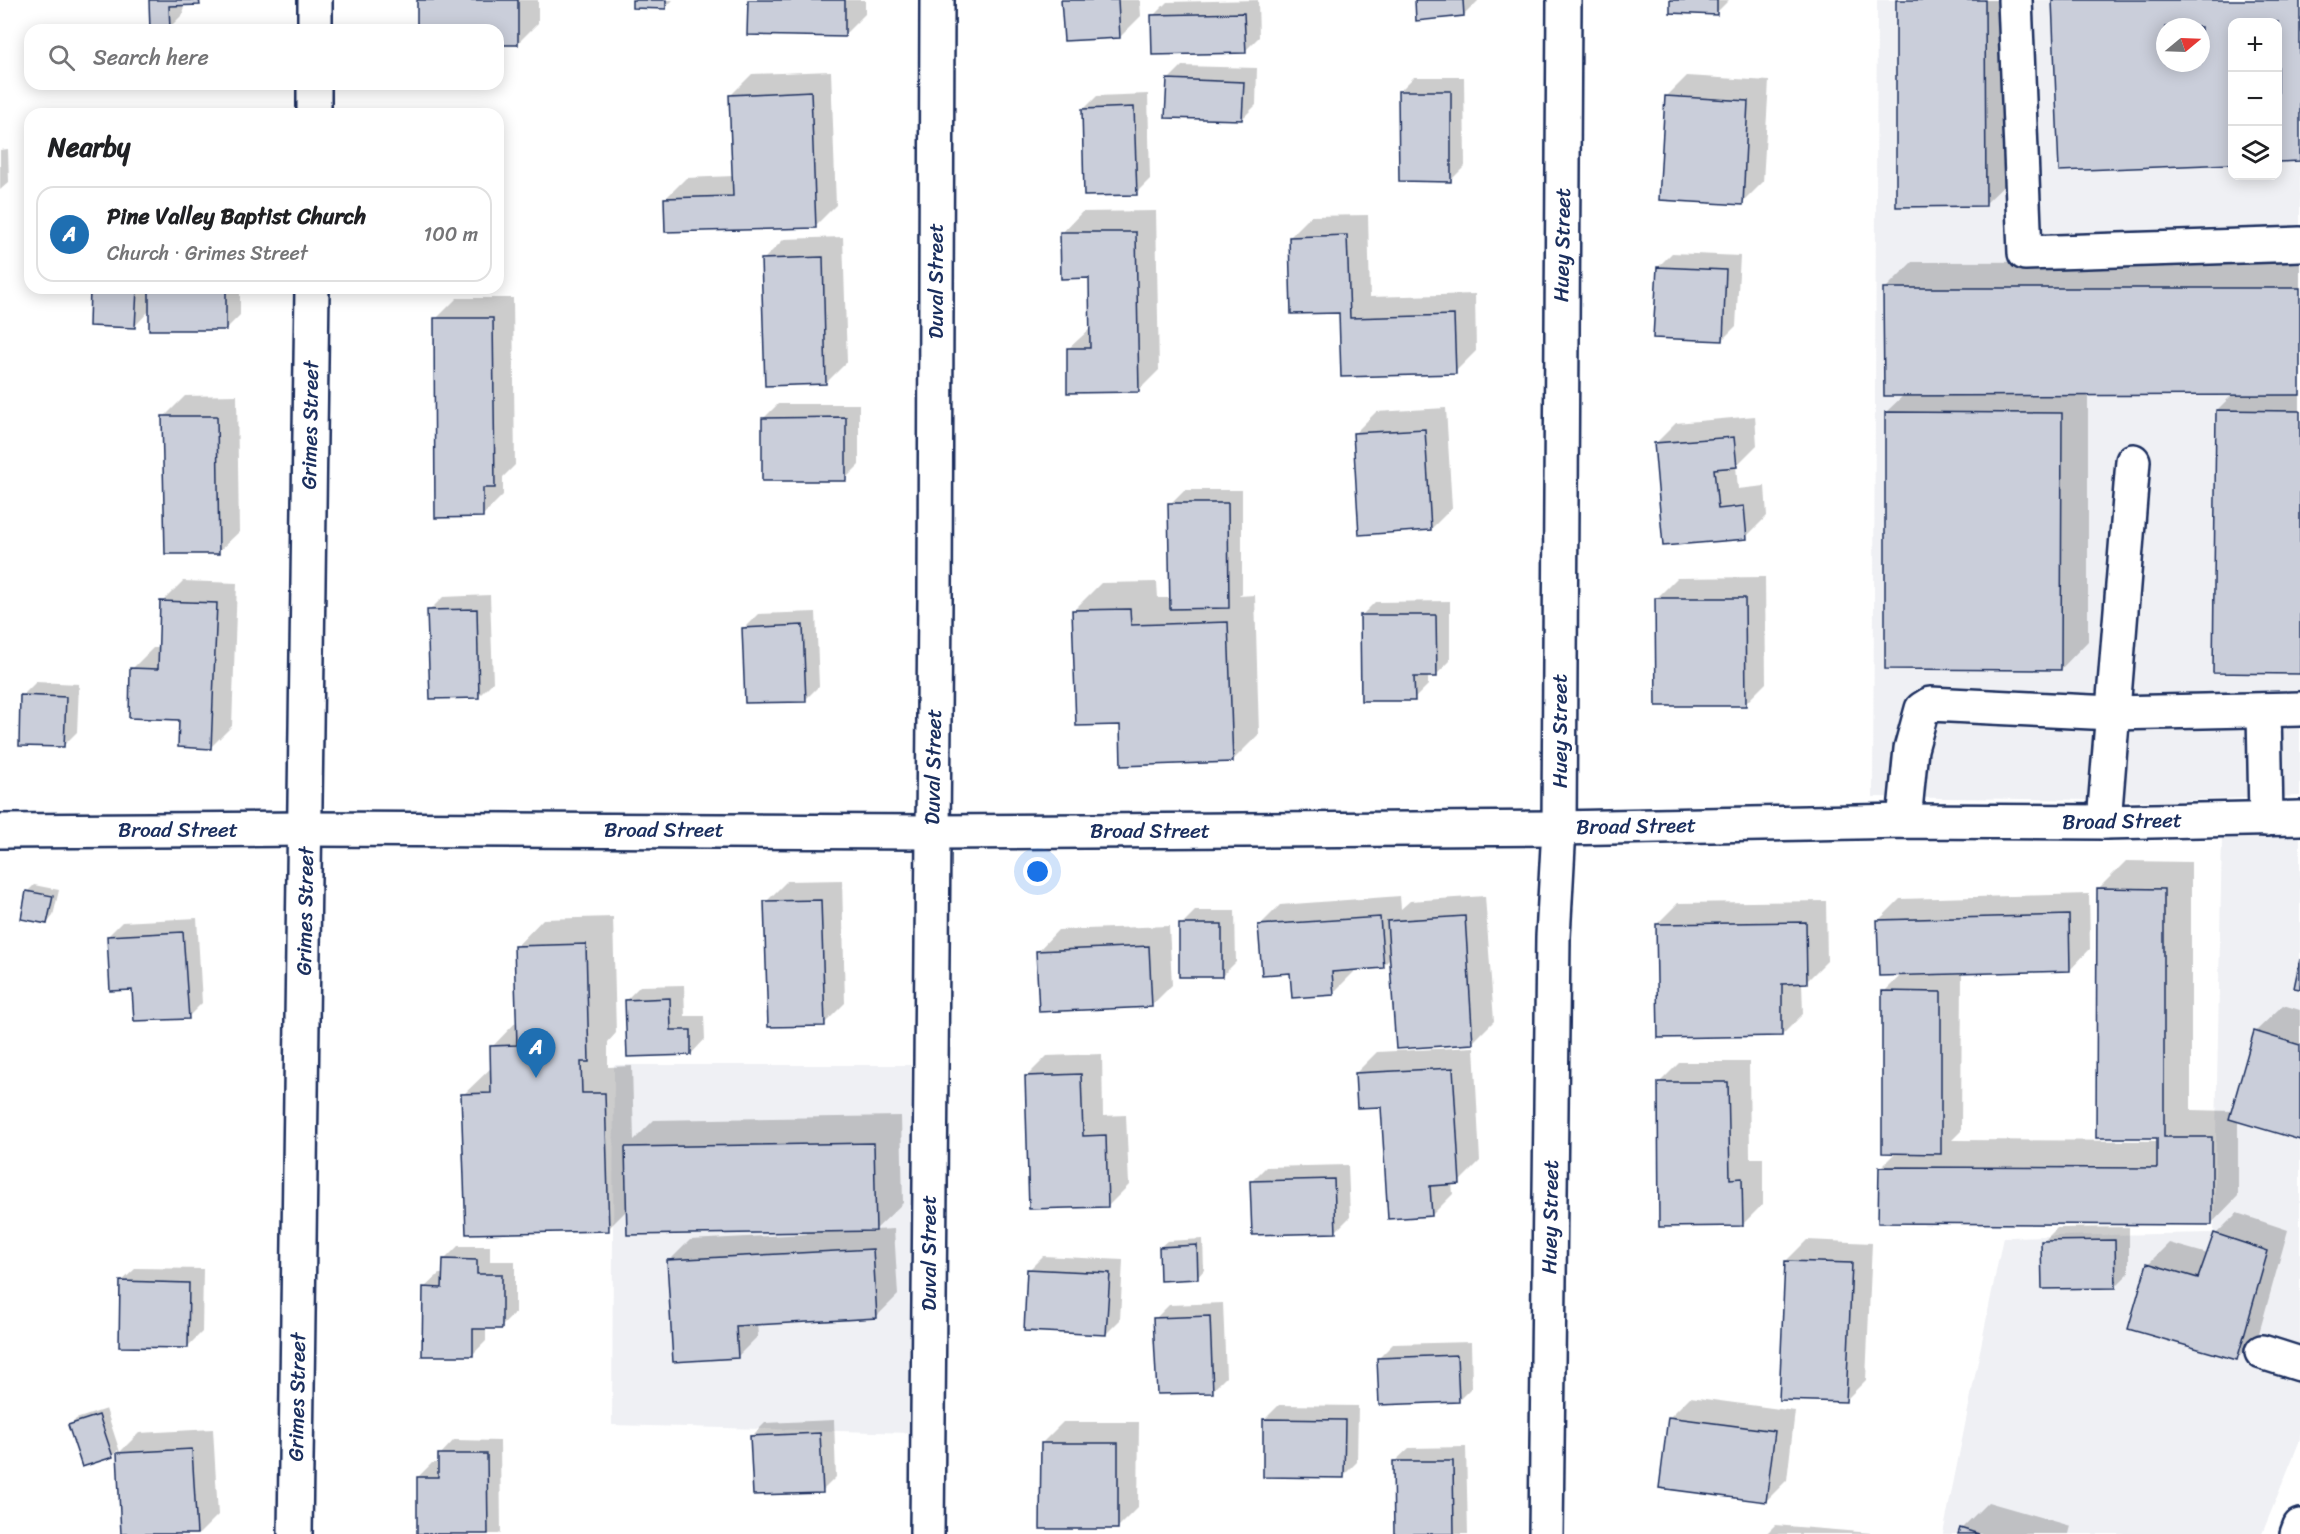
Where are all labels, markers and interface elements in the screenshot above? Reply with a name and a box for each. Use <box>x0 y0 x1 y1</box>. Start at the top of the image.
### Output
north arrow <box>2156 18 2210 72</box>
map controls <box>2228 18 2282 180</box>
button: + <box>2228 18 2282 72</box>
search box <box>24 24 504 90</box>
text: Search here <box>93 38 209 77</box>
icon: search <box>45 41 78 74</box>
button: − <box>2228 72 2282 126</box>
text: Nearby <box>48 124 130 170</box>
button: layers <box>2228 126 2282 180</box>
street label: Huey Street <box>1542 187 1582 303</box>
text: Pine Valley Baptist Church <box>107 197 366 236</box>
text: A <box>63 217 76 252</box>
text: 100 m <box>424 217 478 252</box>
street label: Duval Street <box>917 223 955 339</box>
text: Church · Grimes Street <box>107 236 308 271</box>
street label: Grimes Street <box>290 359 330 490</box>
street label: Huey Street <box>1541 674 1579 788</box>
street label: Duval Street <box>913 709 953 825</box>
street label: Broad Street <box>2062 801 2182 841</box>
street label: Broad Street <box>1576 806 1696 846</box>
street label: Broad Street <box>118 811 238 849</box>
street label: Broad Street <box>604 811 724 849</box>
street label: Broad Street <box>1090 812 1210 850</box>
street label: Grimes Street <box>285 845 325 976</box>
your location <box>1023 857 1052 886</box>
pin: A <box>516 1028 556 1078</box>
street label: Huey Street <box>1530 1159 1570 1275</box>
street label: Duval Street <box>910 1195 948 1311</box>
street label: Grimes Street <box>277 1331 317 1462</box>

